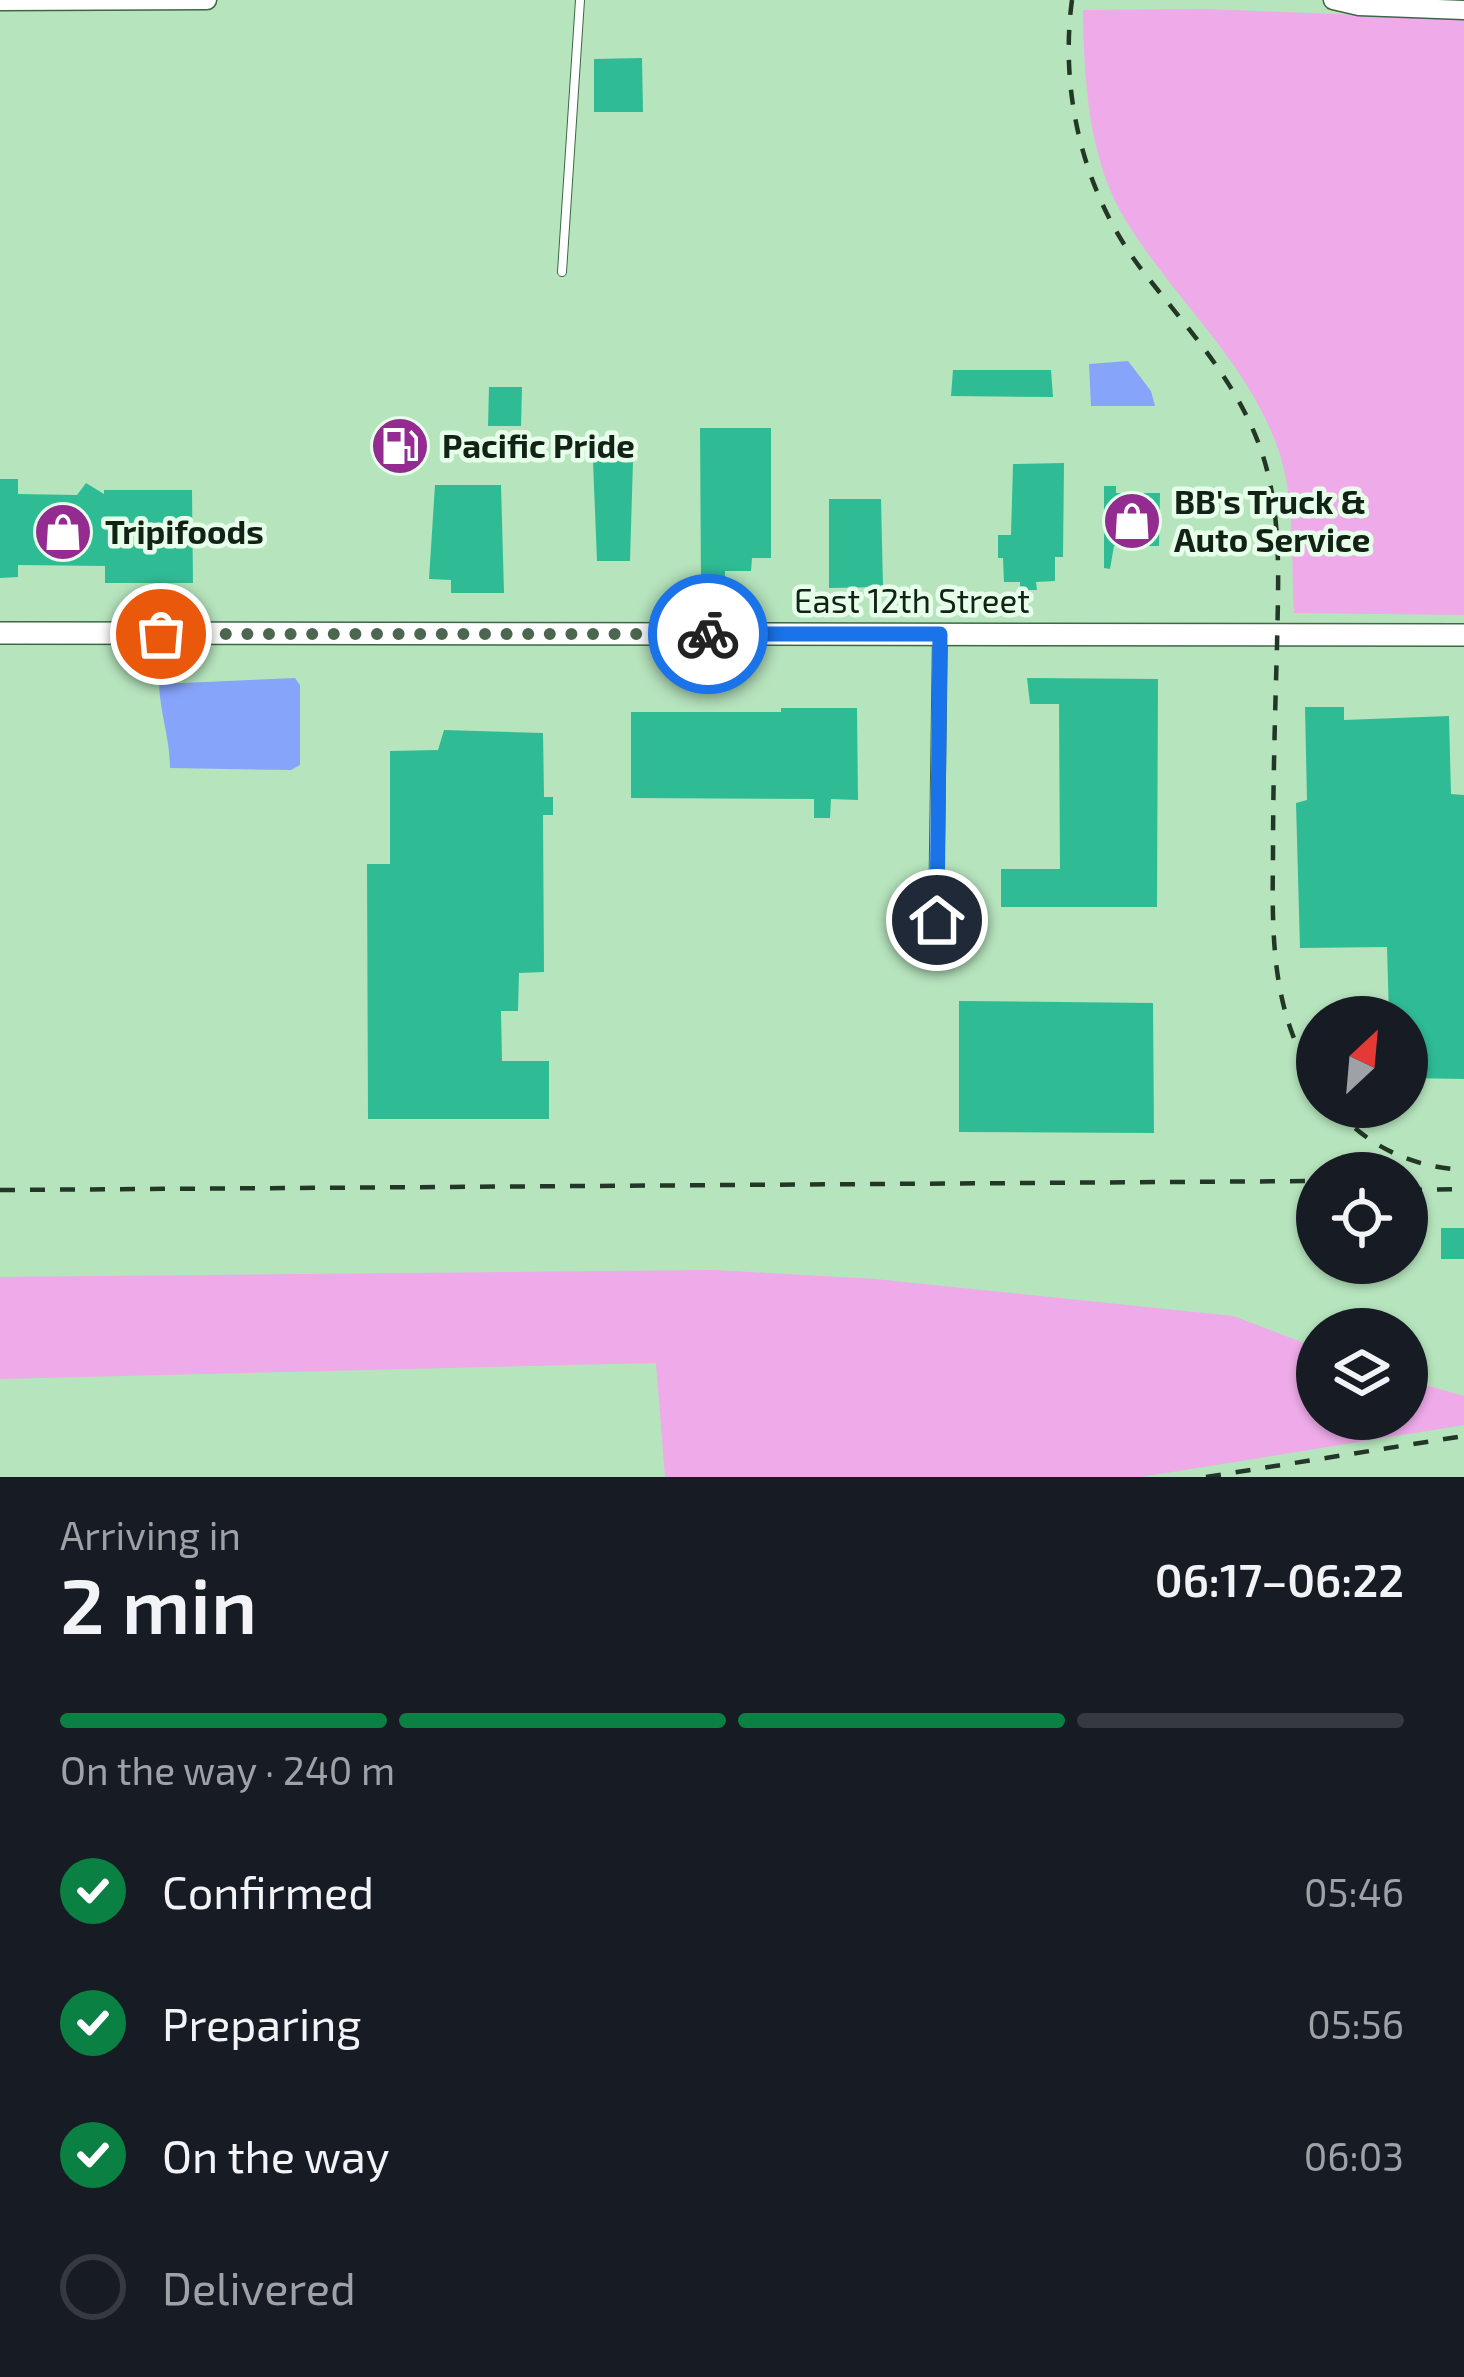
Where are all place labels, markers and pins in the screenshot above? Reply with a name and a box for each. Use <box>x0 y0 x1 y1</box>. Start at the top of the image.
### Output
fuel station icon: Pacific Pride <box>369 415 431 477</box>
place label: Pacific Pride <box>442 425 635 465</box>
place label: BB's Truck & Auto Service <box>1174 481 1370 559</box>
shop icon: BB's Truck & Auto Service <box>1101 490 1163 552</box>
shop icon: Tripifoods <box>32 501 94 563</box>
place label: Tripifoods <box>105 511 264 551</box>
pin <box>110 583 212 685</box>
pin <box>886 869 988 971</box>

